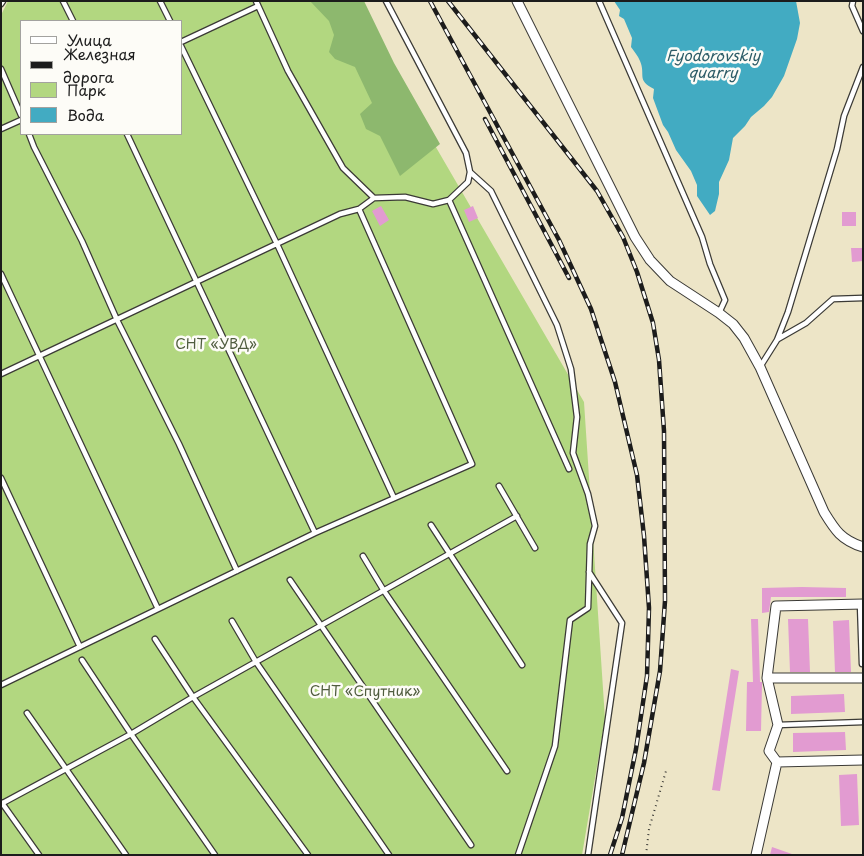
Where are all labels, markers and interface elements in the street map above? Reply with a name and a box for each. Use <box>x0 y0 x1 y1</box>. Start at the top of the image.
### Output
legend <box>20 20 182 135</box>
text: Улица <box>67 28 112 51</box>
text: Железная дорога <box>63 42 136 88</box>
water label: Fyodorovskiy quarry <box>666 48 760 83</box>
text: Парк <box>67 78 106 101</box>
text: Вода <box>67 103 104 126</box>
park label: СНТ «УВД» <box>175 337 257 353</box>
park label: СНТ «Спутник» <box>310 684 420 700</box>

